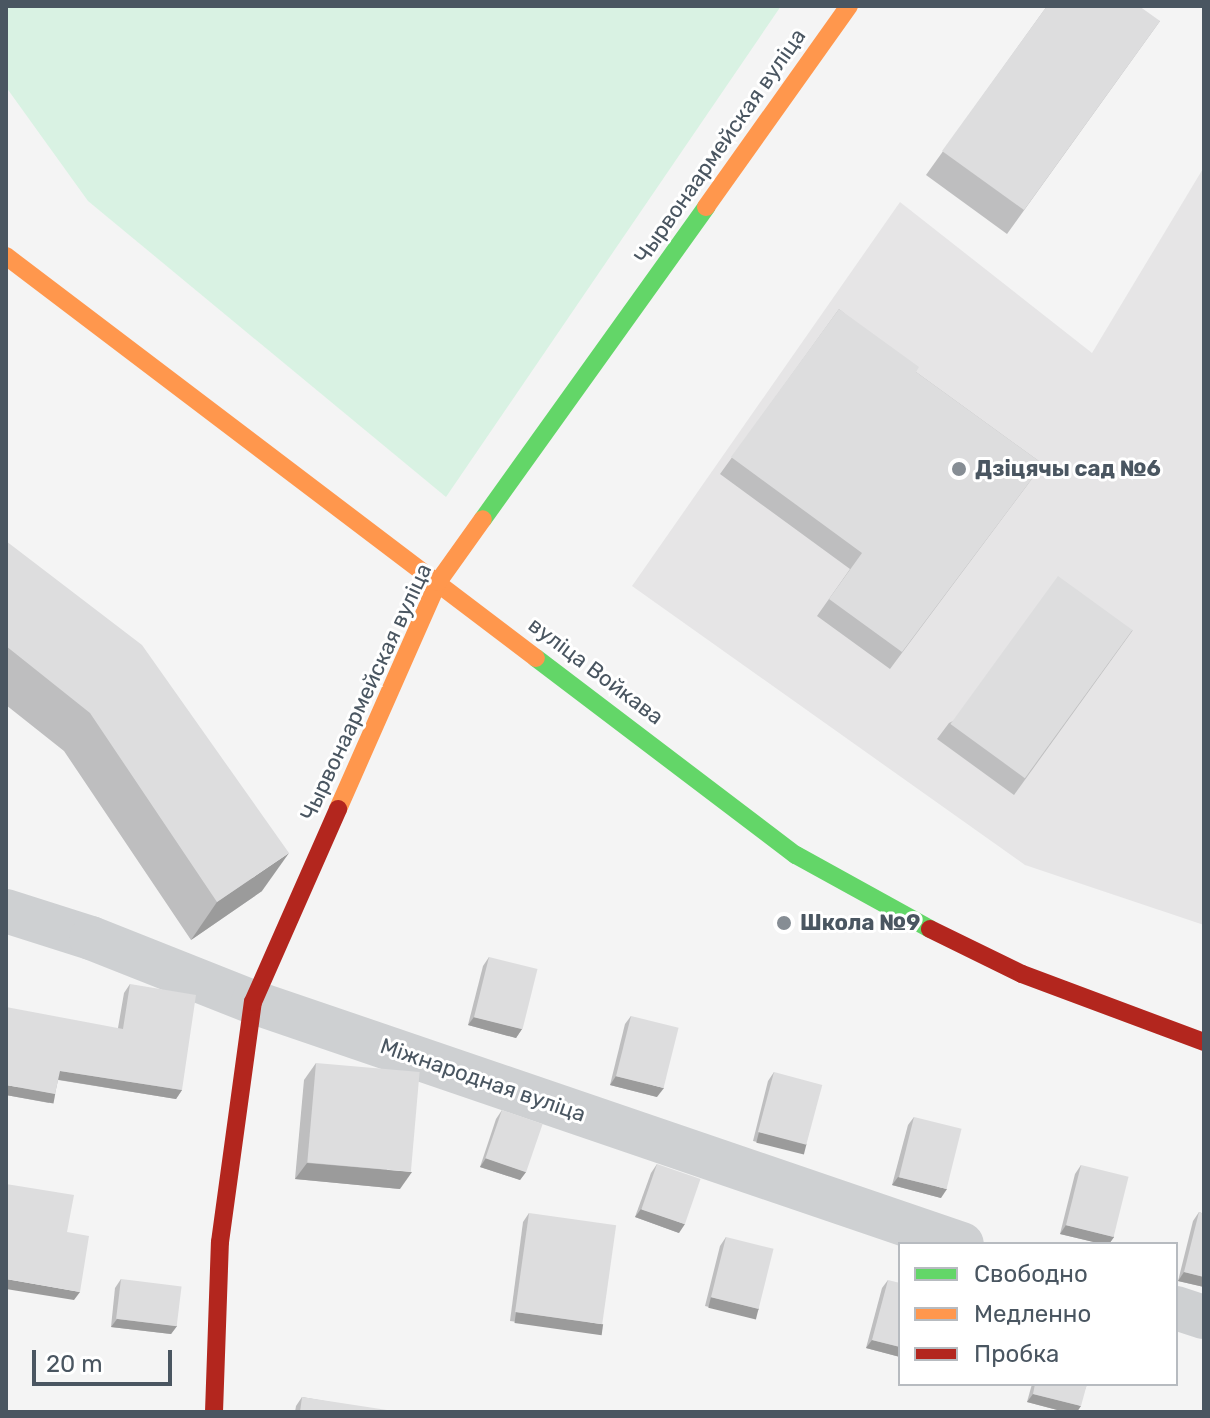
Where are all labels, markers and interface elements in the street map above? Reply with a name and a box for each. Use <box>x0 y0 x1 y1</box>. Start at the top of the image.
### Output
street label: Чырвонаармейская вуліца <box>629 24 811 268</box>
place label: Дзіцячы сад №6 <box>975 456 1161 482</box>
marker: Дзіцячы сад №6 <box>950 460 968 478</box>
street label: Чырвонаармейская вуліца <box>295 559 437 825</box>
street label: вуліца Войкава <box>523 612 669 730</box>
place label: Школа №9 <box>800 910 920 936</box>
marker: Школа №9 <box>775 914 793 932</box>
street label: Міжнародная вуліца <box>377 1032 589 1128</box>
legend <box>898 1242 1178 1386</box>
text: Свободно <box>974 1260 1088 1288</box>
text: Медленно <box>974 1300 1091 1328</box>
scale bar <box>36 1334 176 1384</box>
text: Пробка <box>974 1340 1059 1368</box>
text: 20 m <box>46 1350 103 1378</box>

